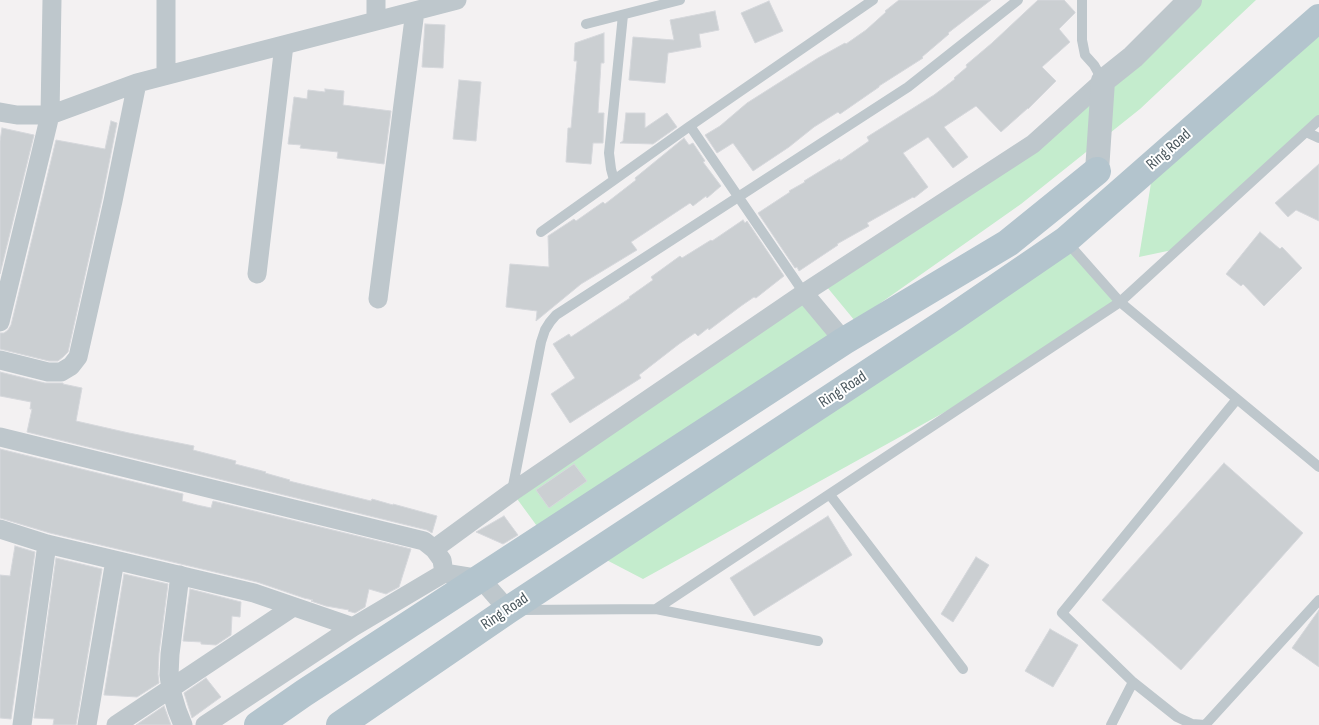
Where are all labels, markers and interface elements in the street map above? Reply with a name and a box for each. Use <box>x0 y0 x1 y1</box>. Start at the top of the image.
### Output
street label: Ring Road <box>1143 125 1195 175</box>
street label: Ring Road <box>816 368 870 412</box>
street label: Ring Road <box>478 589 532 635</box>

